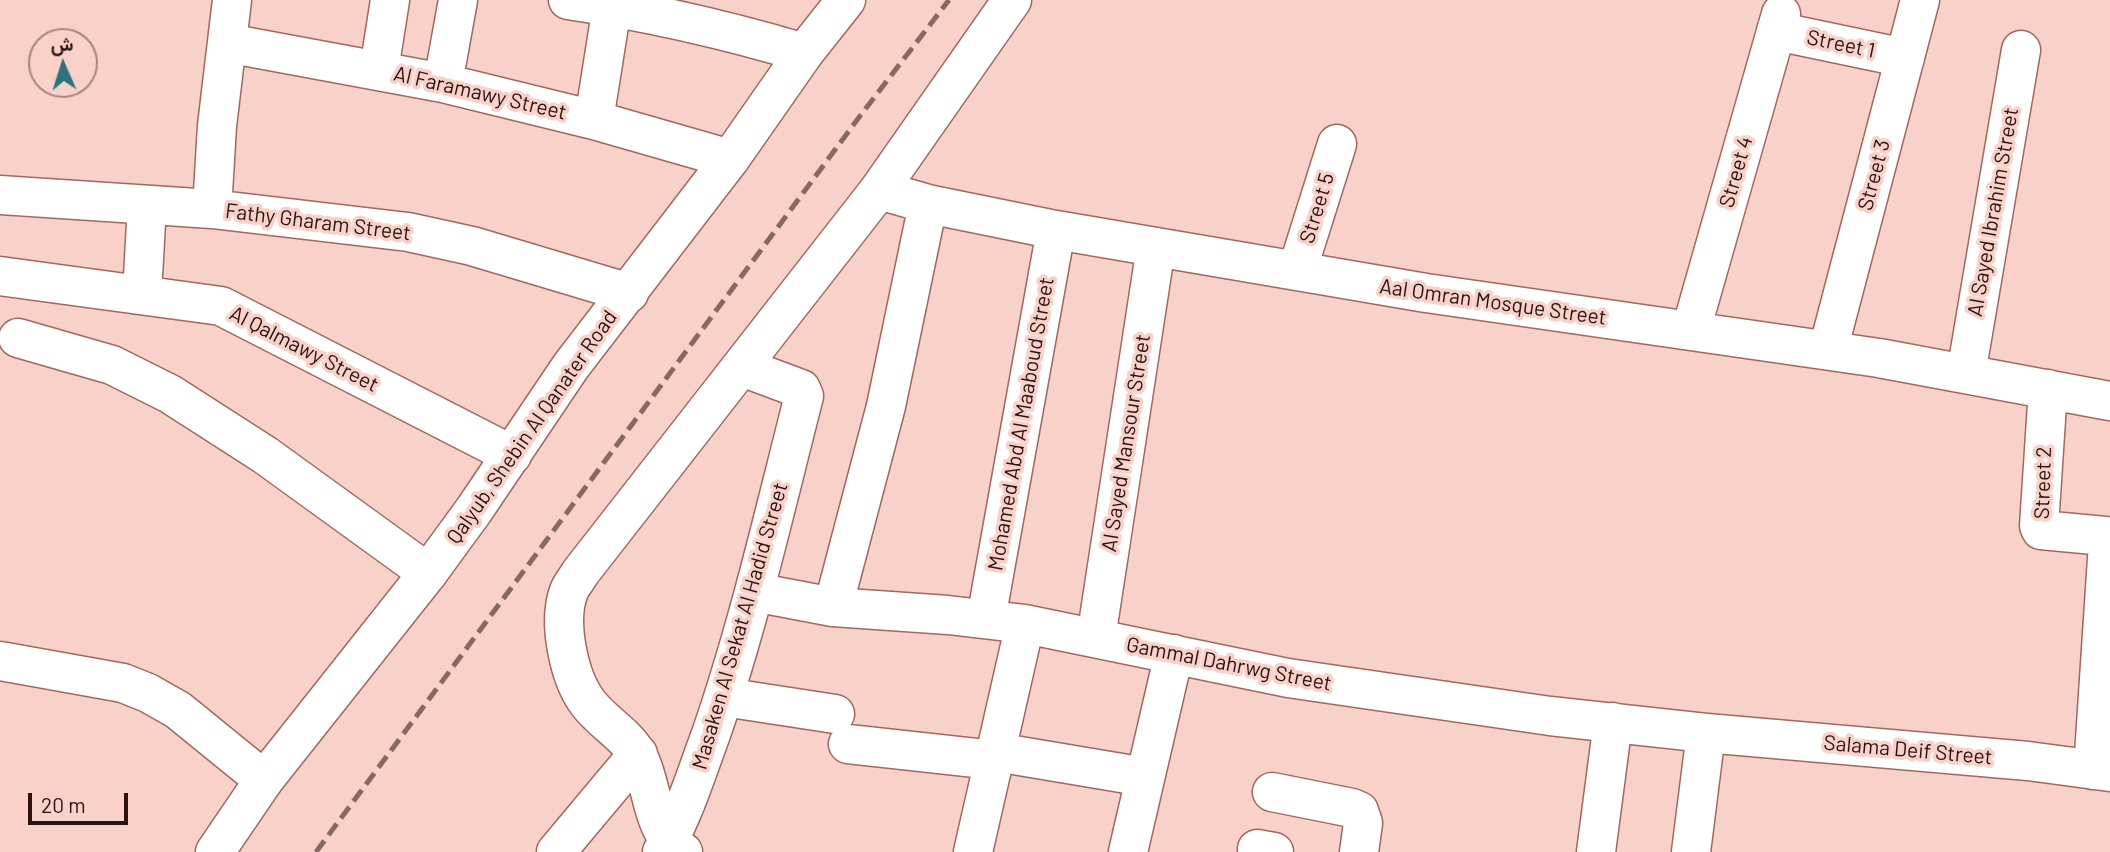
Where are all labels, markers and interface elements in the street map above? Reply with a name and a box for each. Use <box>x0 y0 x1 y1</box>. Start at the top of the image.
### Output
street label: Street 1 <box>1805 25 1877 63</box>
north arrow <box>28 28 98 98</box>
text: ش <box>50 31 74 56</box>
street label: Al Faramawy Street <box>391 61 569 125</box>
street label: Al Sayed Ibrahim Street <box>1962 106 2024 318</box>
street label: Street 4 <box>1714 133 1758 211</box>
street label: Street 3 <box>1852 137 1896 213</box>
street label: Street 5 <box>1294 170 1340 246</box>
street label: Fathy Gharam Street <box>224 198 412 246</box>
street label: Aal Omran Mosque Street <box>1378 274 1608 330</box>
street label: Mohamed Abd Al Maaboud Street <box>983 275 1059 573</box>
street label: Al Qalmawy Street <box>225 301 383 397</box>
street label: Qalyub, Shebin Al Qanater Road <box>442 305 622 549</box>
street label: Al Sayed Mansour Street <box>1096 332 1156 554</box>
street label: Street 2 <box>2029 446 2057 520</box>
street label: Masaken Al Sekat Al Hadid Street <box>687 480 793 772</box>
street label: Gammal Dahrwg Street <box>1124 632 1334 696</box>
street label: Salama Deif Street <box>1823 730 1993 770</box>
scale bar <box>32 778 131 822</box>
text: 20 m <box>41 792 86 817</box>

